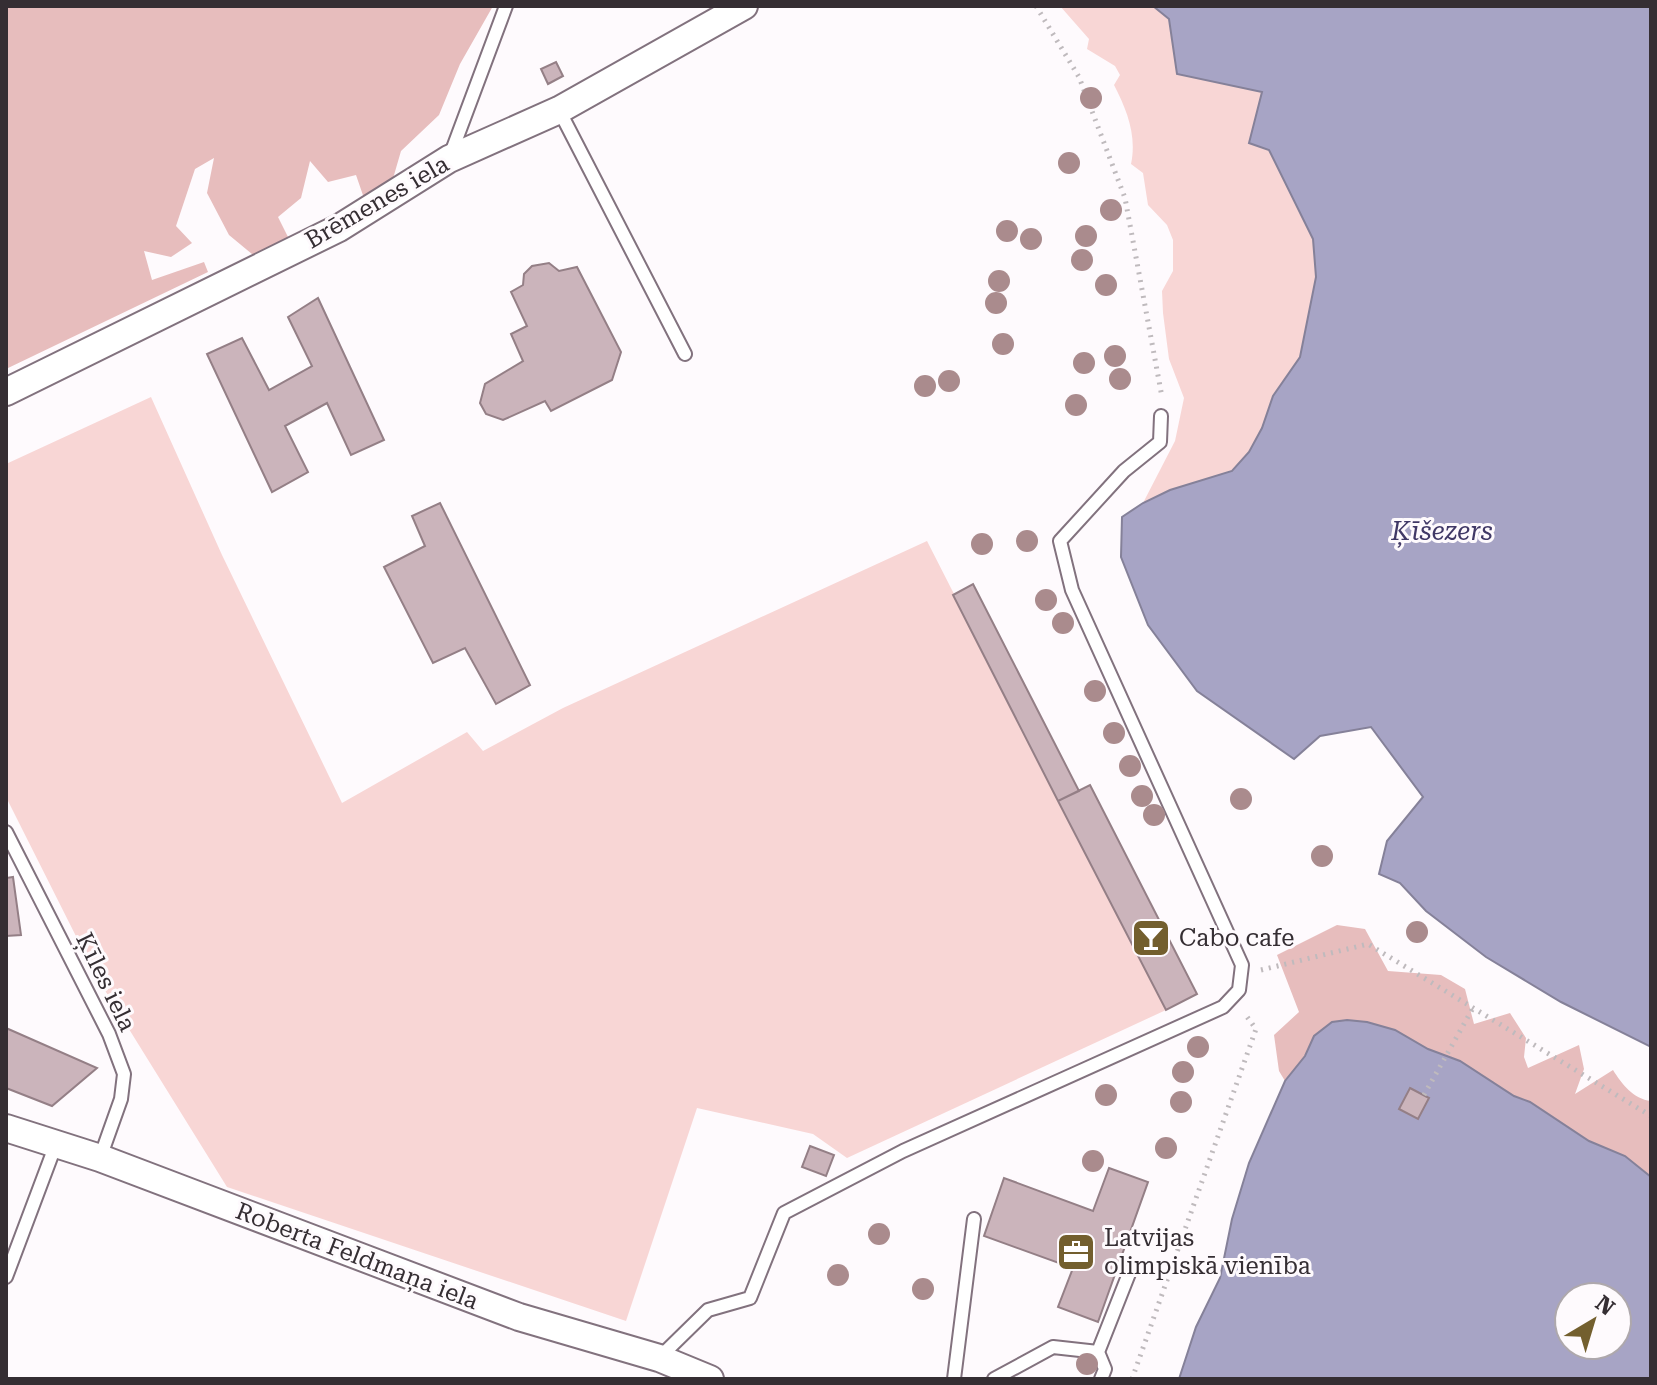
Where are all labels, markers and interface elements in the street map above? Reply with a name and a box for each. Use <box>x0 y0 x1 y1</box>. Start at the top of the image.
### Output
street label: Brēmenes iela <box>300 150 454 254</box>
water label: Ķīšezers <box>1390 516 1493 548</box>
bar icon: Cabo cafe <box>1130 917 1172 959</box>
place label: Cabo cafe <box>1179 924 1294 952</box>
street label: Ķīles iela <box>68 928 142 1037</box>
street label: Roberta Feldmaņa iela <box>231 1197 482 1317</box>
place label: Latvijas olimpiskā vienība <box>1104 1224 1311 1280</box>
office icon: Latvijas olimpiskā vienība <box>1055 1231 1097 1273</box>
north arrow <box>1553 1281 1633 1361</box>
text: N <box>1591 1291 1619 1321</box>

